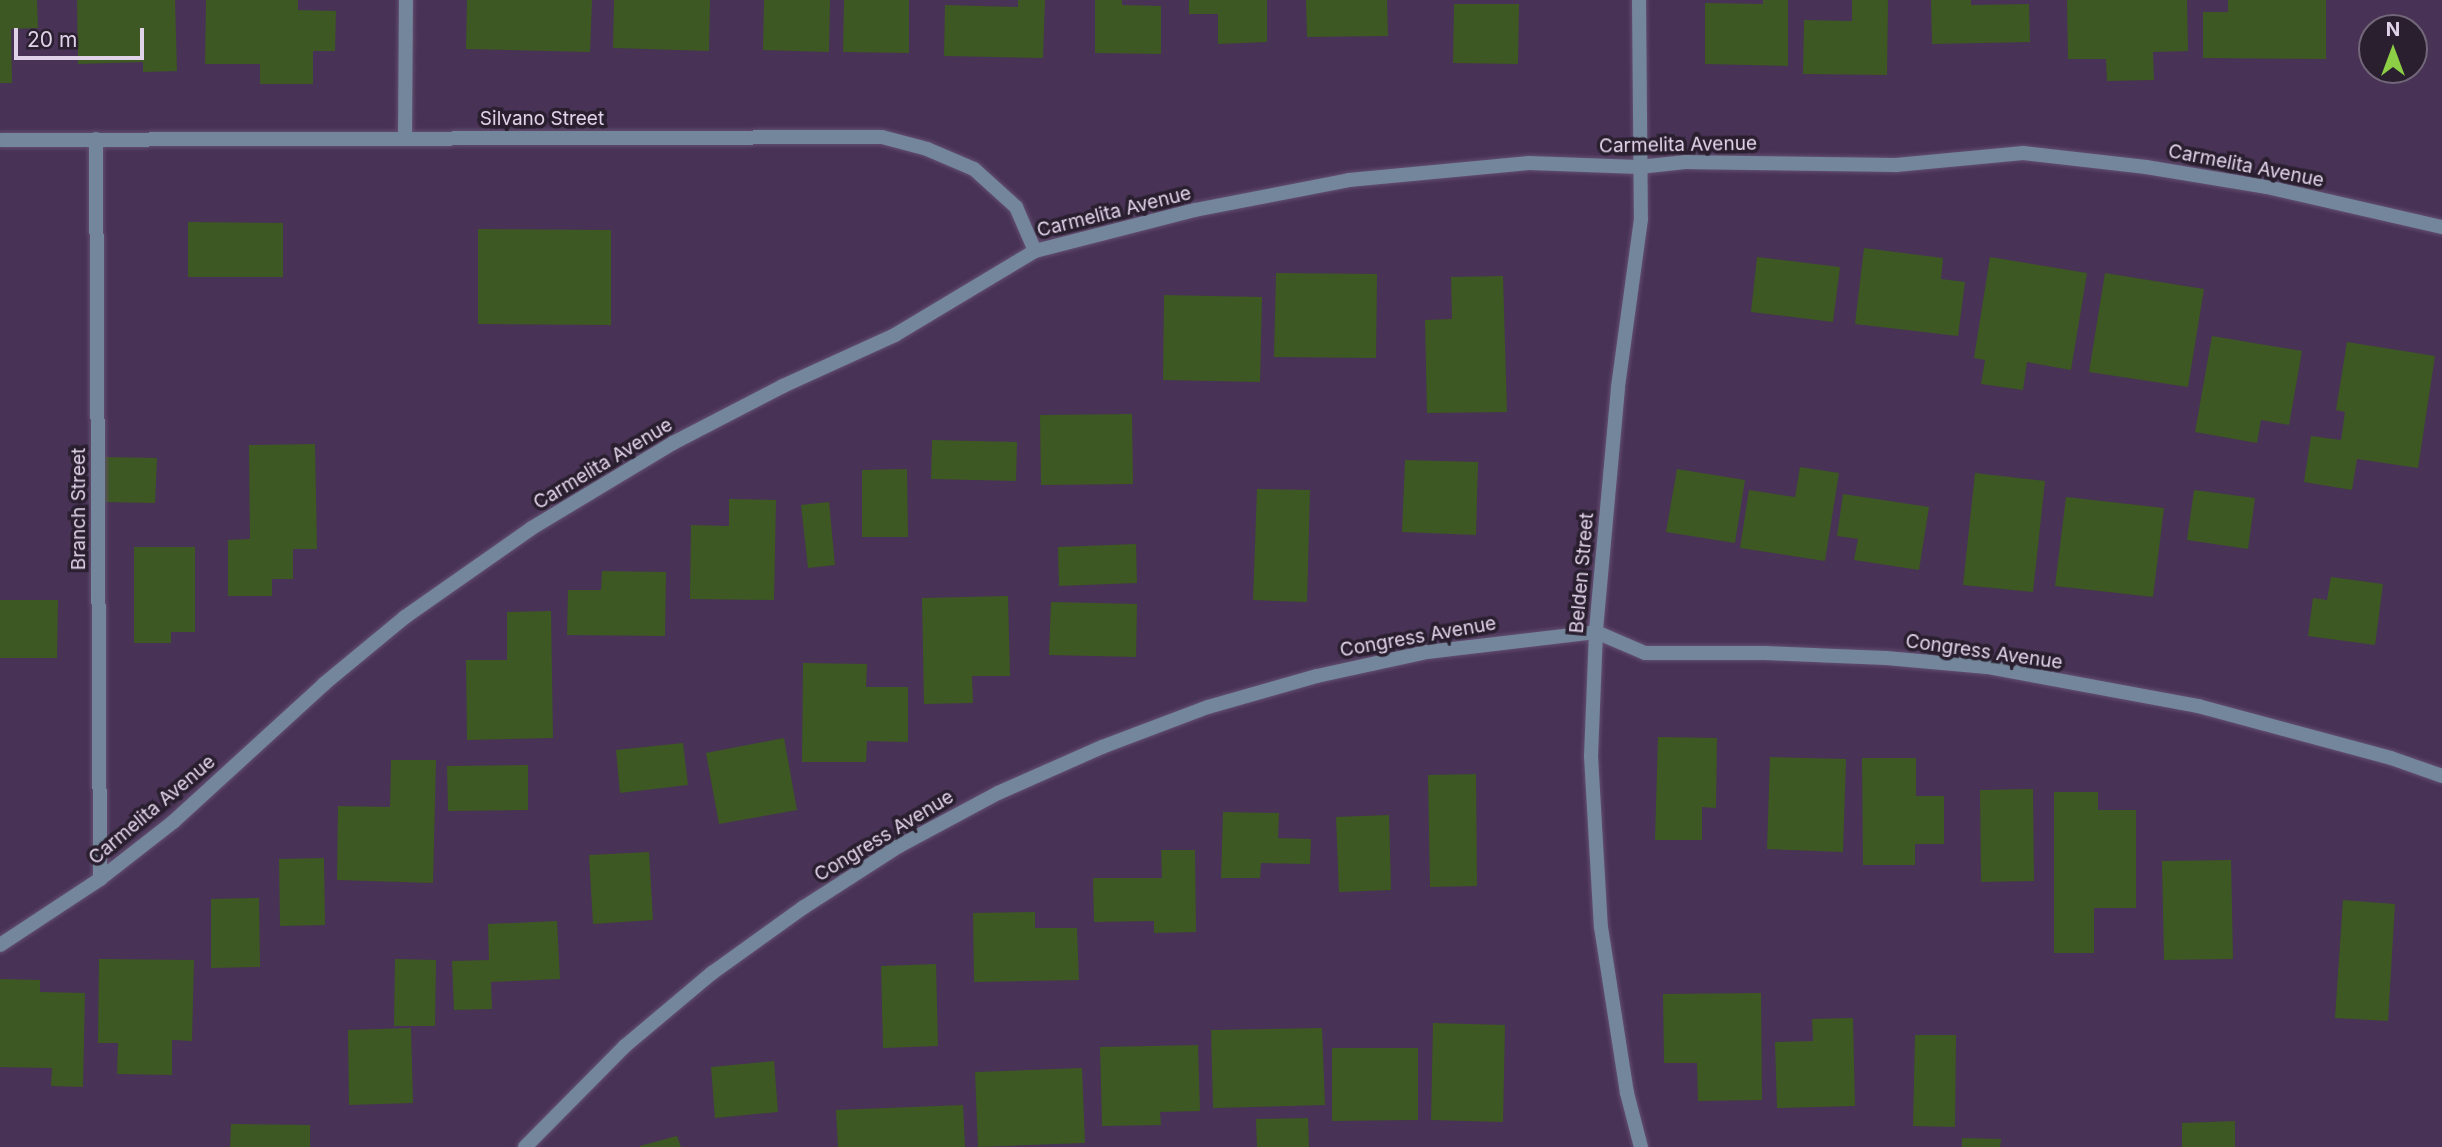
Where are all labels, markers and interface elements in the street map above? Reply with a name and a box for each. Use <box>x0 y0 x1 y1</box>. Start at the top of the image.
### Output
scale bar <box>18 14 147 58</box>
north arrow <box>2358 14 2428 84</box>
text: N <box>2386 18 2400 41</box>
text: 20 m <box>27 27 77 52</box>
street label: Silvano Street <box>480 108 604 130</box>
street label: Carmelita Avenue <box>1599 132 1757 158</box>
street label: Carmelita Avenue <box>2166 140 2326 192</box>
street label: Carmelita Avenue <box>1035 182 1193 242</box>
street label: Carmelita Avenue <box>529 414 677 514</box>
street label: Branch Street <box>68 448 90 570</box>
street label: Belden Street <box>1565 512 1599 634</box>
street label: Congress Avenue <box>1338 612 1498 662</box>
street label: Congress Avenue <box>1904 630 2064 674</box>
street label: Carmelita Avenue <box>84 750 220 870</box>
street label: Congress Avenue <box>810 785 958 887</box>

